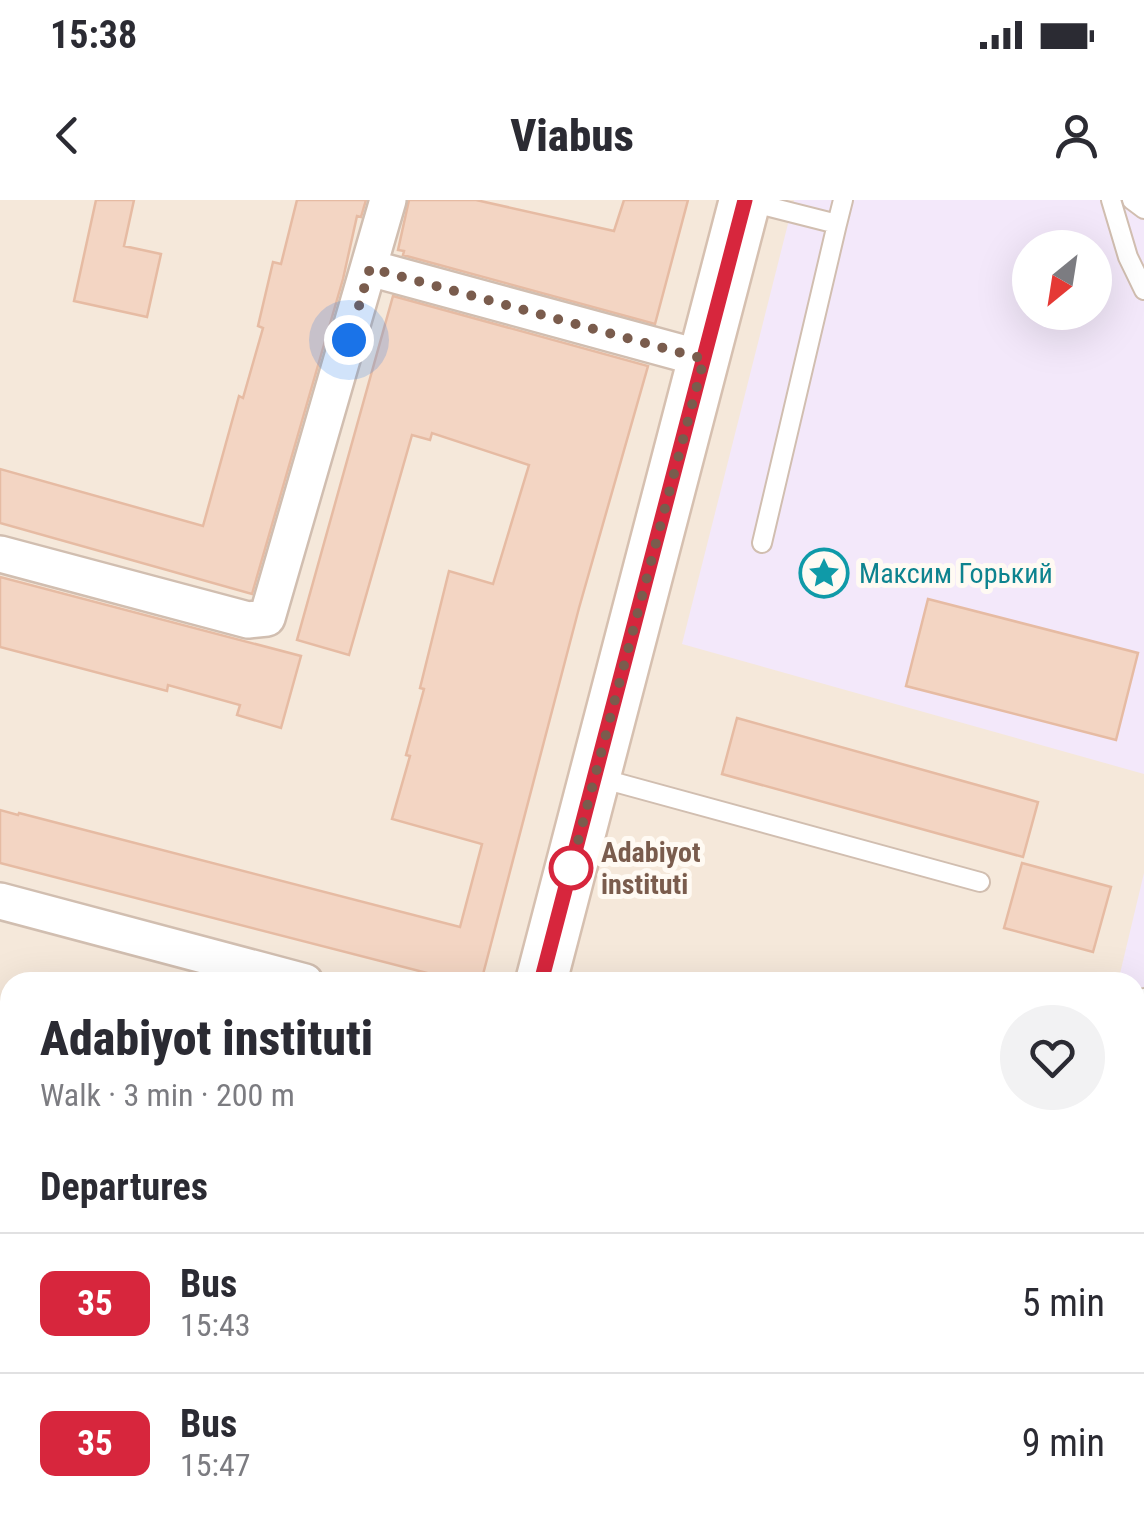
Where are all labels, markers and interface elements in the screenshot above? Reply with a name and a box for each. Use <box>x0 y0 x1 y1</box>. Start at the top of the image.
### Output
text: 15:38 <box>50 13 137 57</box>
icon: back <box>40 108 95 163</box>
icon: person <box>1049 108 1104 163</box>
text: Viabus <box>510 109 634 162</box>
north arrow <box>1012 230 1112 330</box>
map controls <box>1012 230 1112 330</box>
your location <box>324 315 374 365</box>
place icon: Максим Горький <box>798 547 850 599</box>
place label: Максим Горький <box>859 557 1053 590</box>
place label: Adabiyot instituti <box>601 836 701 901</box>
marker: Adabiyot instituti <box>550 847 592 889</box>
button: heart <box>1000 1005 1105 1110</box>
text: Adabiyot instituti <box>40 1010 373 1067</box>
text: Walk · 3 min · 200 m <box>40 1076 295 1114</box>
text: Departures <box>40 1165 208 1209</box>
text: Bus <box>180 1262 237 1306</box>
text: 5 min <box>1022 1281 1105 1325</box>
text: 35 <box>77 1283 113 1324</box>
text: 15:43 <box>180 1306 251 1344</box>
text: Bus <box>180 1402 237 1446</box>
text: 9 min <box>1022 1421 1105 1465</box>
text: 35 <box>77 1423 113 1464</box>
text: 15:47 <box>180 1446 251 1484</box>

